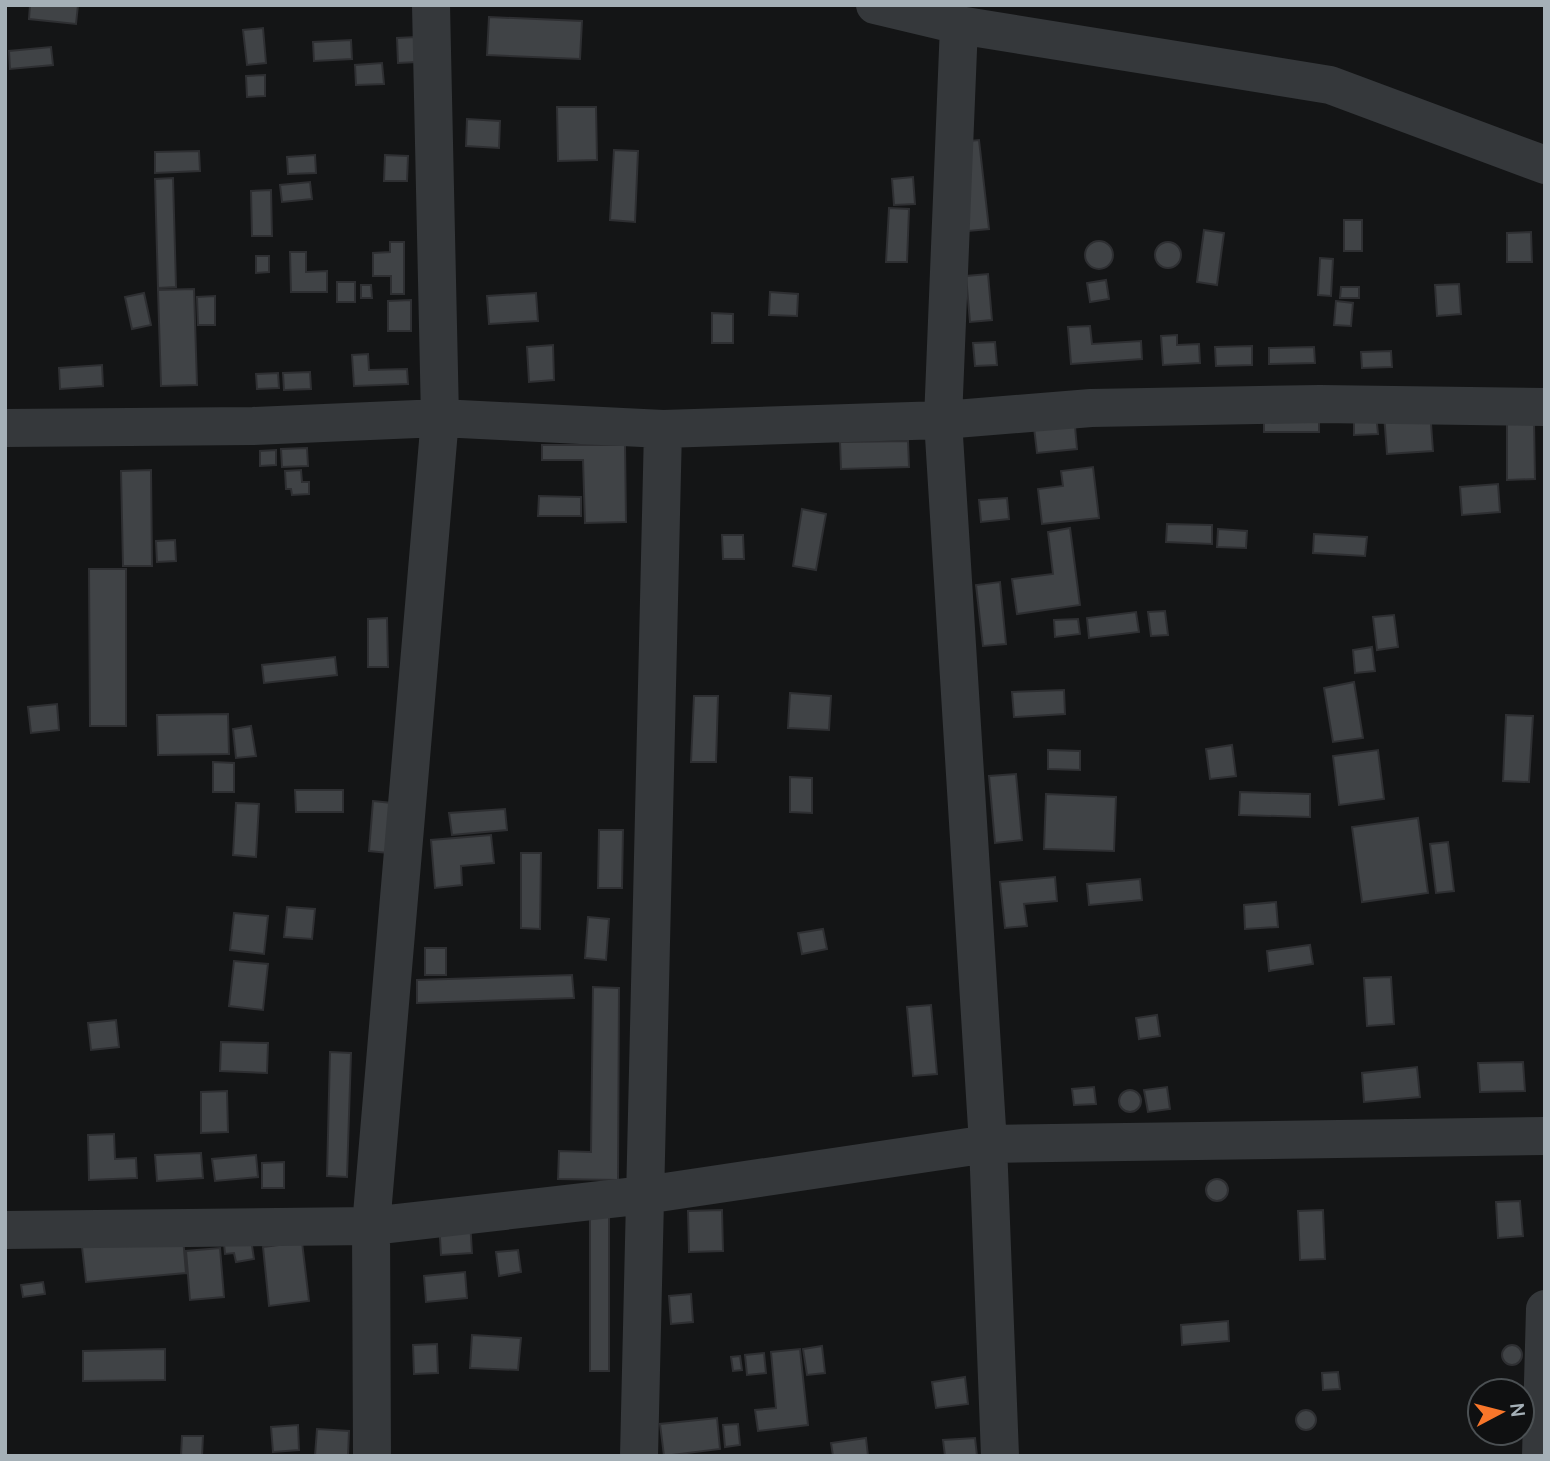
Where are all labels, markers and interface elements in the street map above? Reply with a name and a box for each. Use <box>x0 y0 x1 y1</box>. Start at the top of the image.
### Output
north arrow <box>1466 1377 1536 1447</box>
text: N <box>1504 1402 1532 1418</box>

